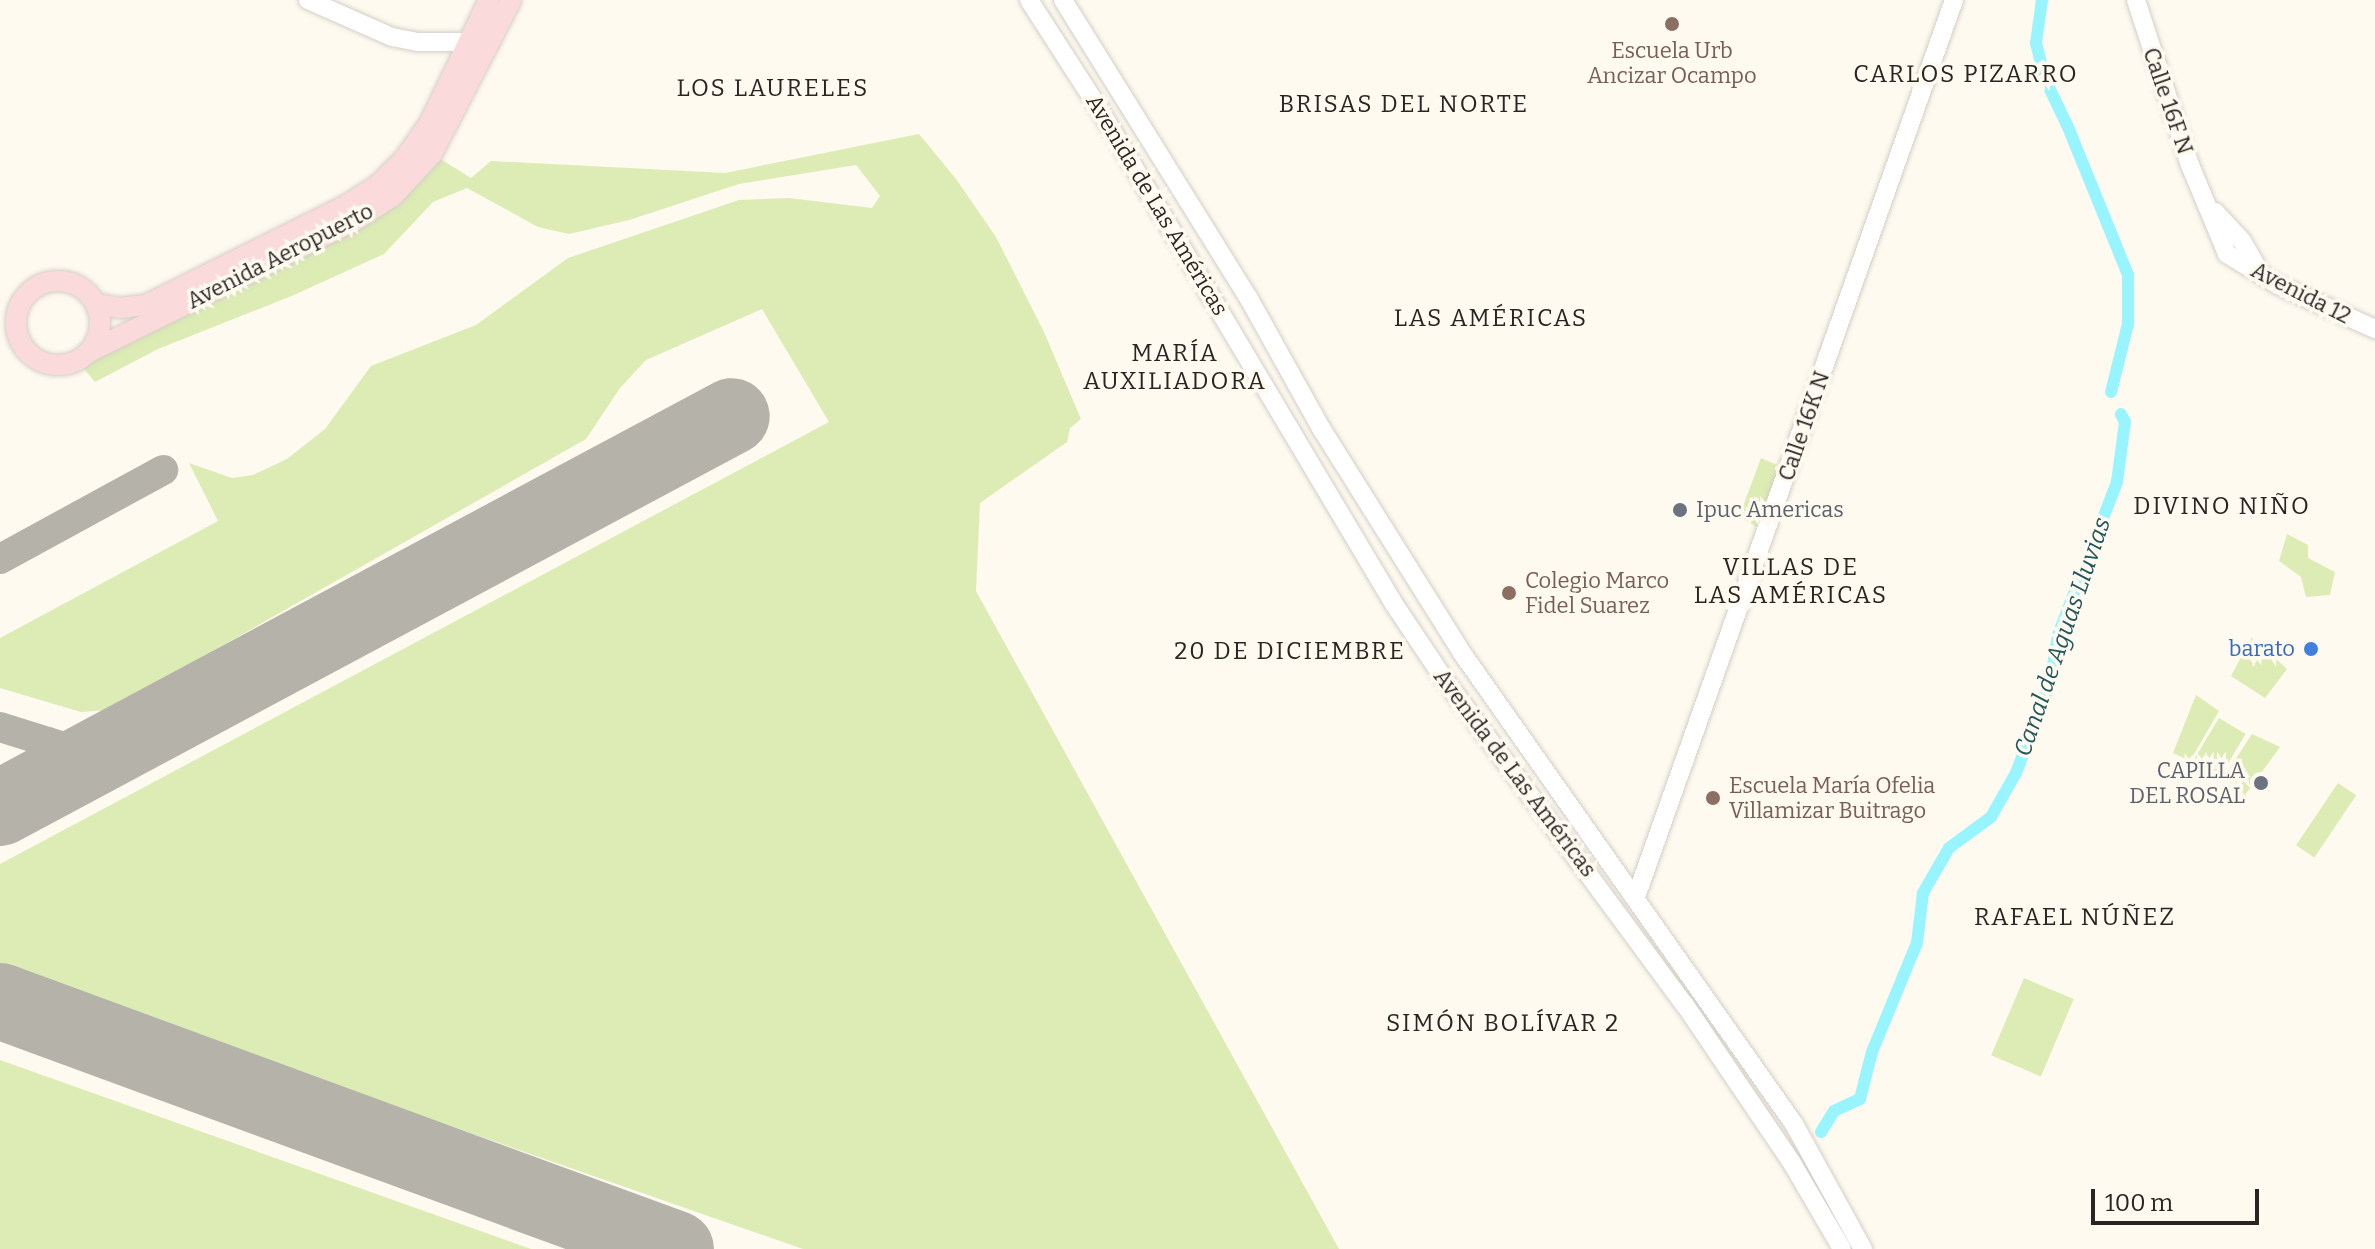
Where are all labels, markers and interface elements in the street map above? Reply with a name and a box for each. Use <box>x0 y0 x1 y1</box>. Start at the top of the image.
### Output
marker: Escuela Urb Ancizar Ocampo <box>1663 15 1681 33</box>
place label: Escuela Urb Ancizar Ocampo <box>1587 37 1757 88</box>
street label: Calle 16F N <box>2137 44 2199 158</box>
district label: CARLOS PIZARRO <box>1853 61 2079 89</box>
district label: LOS LAURELES <box>677 75 869 103</box>
street label: Avenida de Las Américas <box>1080 90 1234 320</box>
district label: BRISAS DEL NORTE <box>1279 91 1529 119</box>
street label: Avenida Aeropuerto <box>183 198 377 314</box>
street label: Avenida 12 <box>2247 257 2355 329</box>
district label: LAS AMÉRICAS <box>1394 305 1588 333</box>
district label: MARÍA AUXILIADORA <box>1083 340 1267 396</box>
street label: Calle 16K N <box>1773 368 1835 484</box>
district label: DIVINO NIÑO <box>2133 493 2311 521</box>
place label: Ipuc Americas <box>1696 497 1844 523</box>
marker: Ipuc Americas <box>1671 501 1689 519</box>
water label: Canal de Aguas Lluvias <box>2009 514 2117 760</box>
district label: VILLAS DE LAS AMÉRICAS <box>1694 554 1888 610</box>
place label: Colegio Marco Fidel Suarez <box>1525 567 1669 618</box>
marker: Colegio Marco Fidel Suarez <box>1500 584 1518 602</box>
place label: barato <box>2229 636 2295 662</box>
district label: 20 DE DICIEMBRE <box>1174 638 1406 666</box>
marker: barato <box>2302 640 2320 658</box>
street label: Avenida de Las Américas <box>1428 664 1602 882</box>
place label: CAPILLA DEL ROSAL <box>2129 757 2245 808</box>
place label: Escuela María Ofelia Villamizar Buitrago <box>1729 772 1935 824</box>
marker: CAPILLA DEL ROSAL <box>2252 774 2270 792</box>
marker: Escuela María Ofelia Villamizar Buitrago <box>1704 789 1722 807</box>
district label: RAFAEL NÚÑEZ <box>1974 904 2176 932</box>
district label: SIMÓN BOLÍVAR 2 <box>1386 1010 1620 1038</box>
scale bar <box>2095 1173 2263 1223</box>
text: 100 m <box>2105 1189 2173 1217</box>

